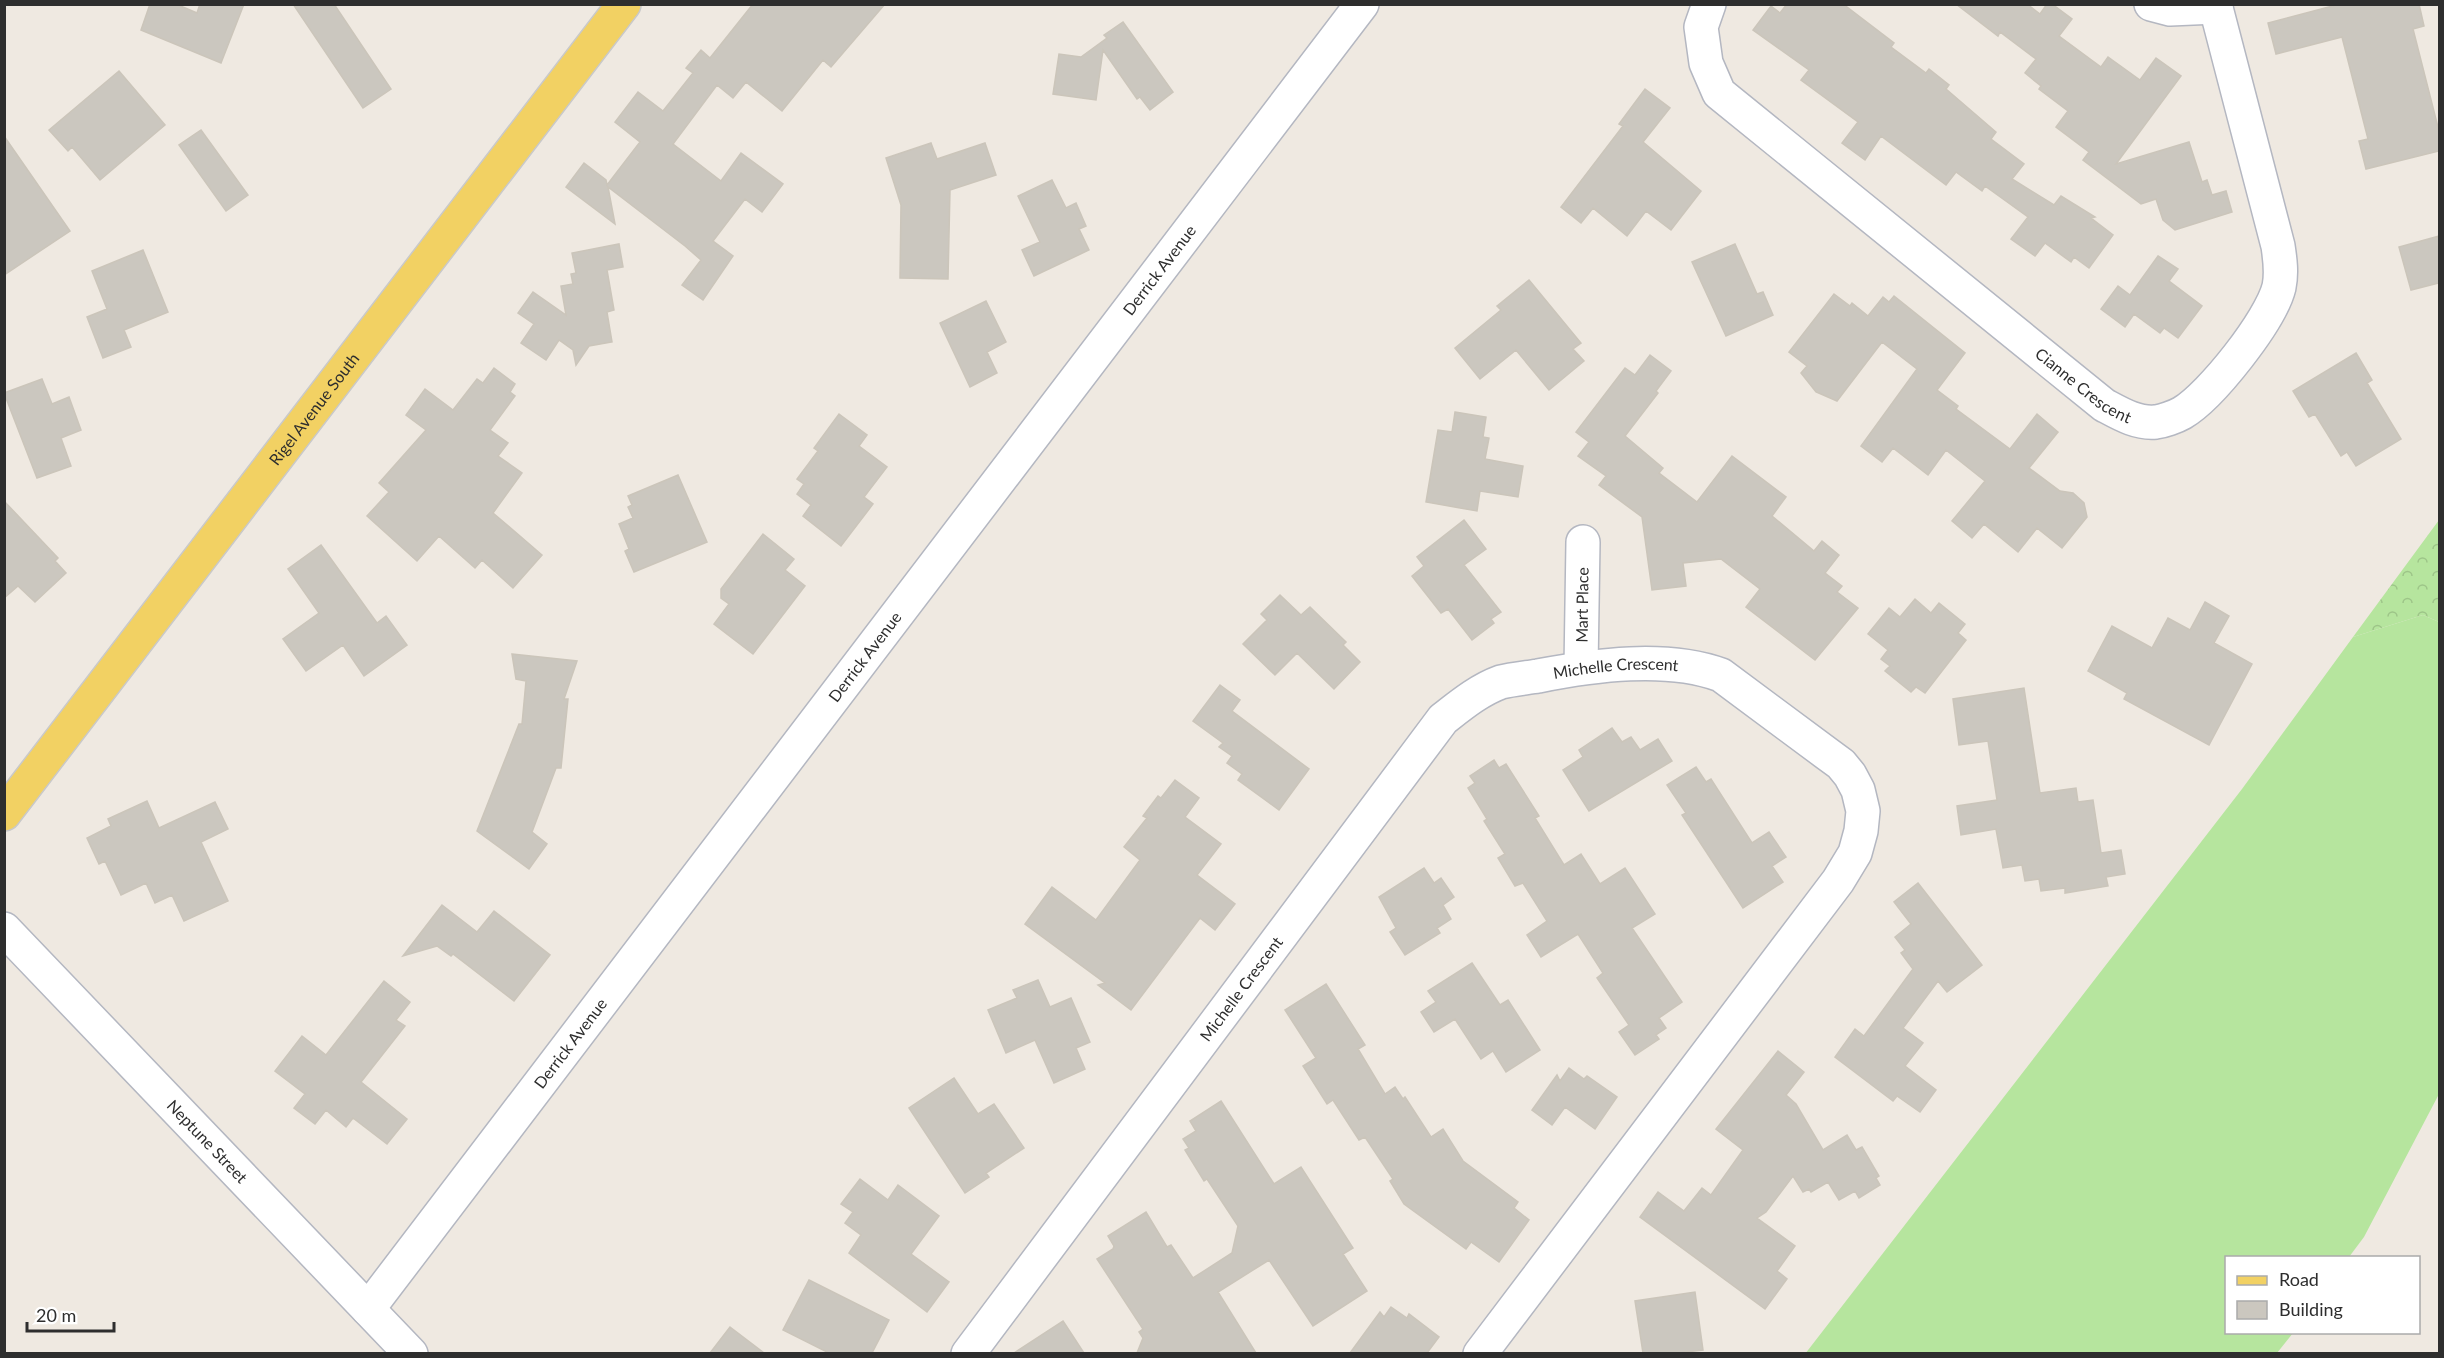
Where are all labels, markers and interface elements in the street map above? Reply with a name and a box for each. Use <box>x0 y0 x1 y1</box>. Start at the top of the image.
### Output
street label: Derrick Avenue <box>1119 221 1199 319</box>
street label: Cianne Crescent <box>2032 343 2135 426</box>
street label: Rigel Avenue South <box>265 349 363 469</box>
street label: Mart Place <box>1571 567 1592 643</box>
street label: Derrick Avenue <box>824 608 905 705</box>
street label: Michelle Crescent <box>1552 654 1680 682</box>
street label: Michelle Crescent <box>1195 932 1286 1045</box>
street label: Derrick Avenue <box>530 994 610 1092</box>
street label: Neptune Street <box>164 1096 252 1187</box>
legend <box>2225 1256 2420 1334</box>
text: Road <box>2279 1268 2319 1290</box>
scale bar <box>27 1295 114 1333</box>
text: Building <box>2279 1298 2343 1320</box>
text: 20 m <box>36 1304 76 1326</box>

